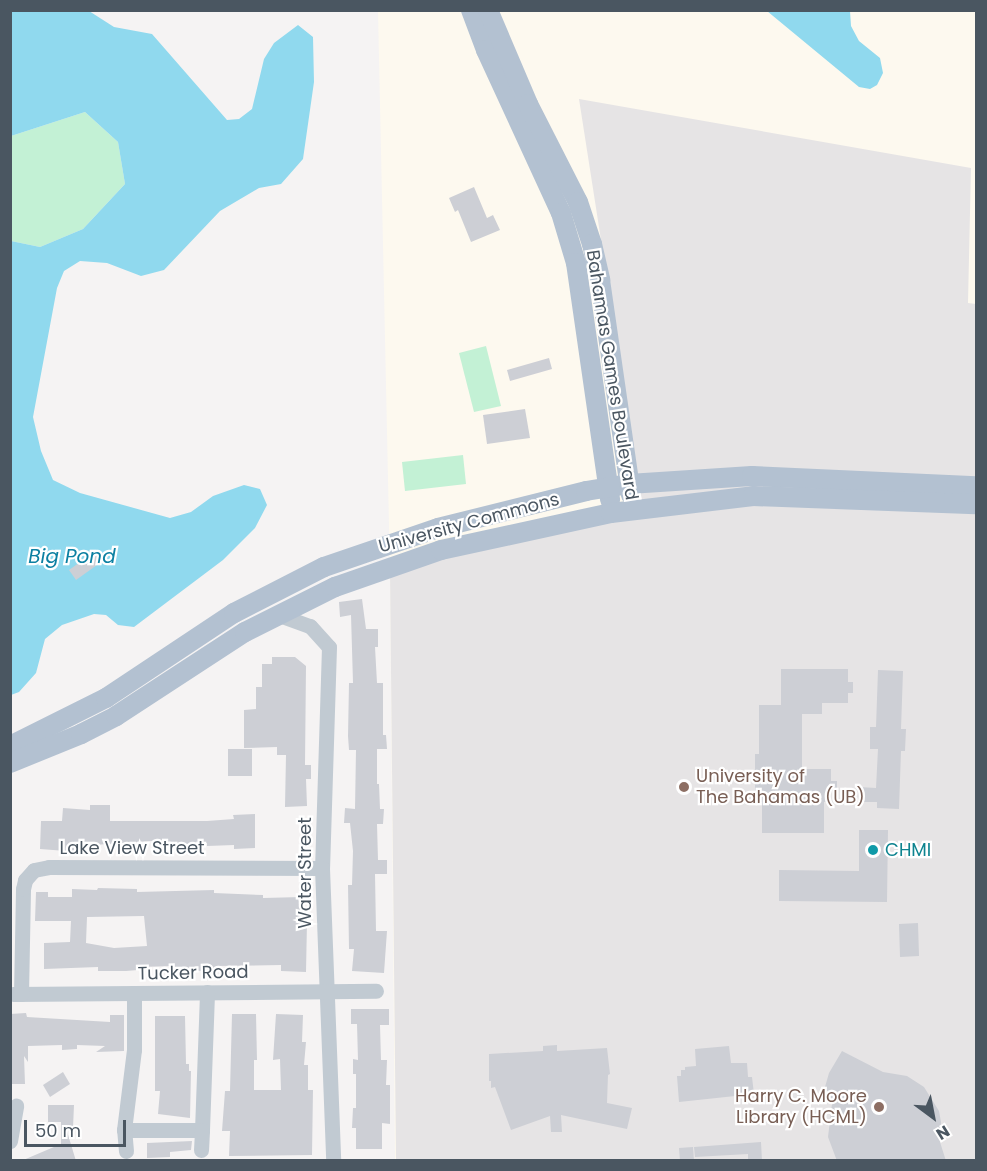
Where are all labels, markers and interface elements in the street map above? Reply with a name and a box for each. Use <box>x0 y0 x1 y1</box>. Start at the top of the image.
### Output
street label: Bahamas Games Boulevard <box>582 249 642 501</box>
street label: University Commons <box>376 488 562 558</box>
water label: Big Pond <box>28 544 116 568</box>
place label: University of The Bahamas (UB) <box>696 766 865 808</box>
marker: University of The Bahamas (UB) <box>677 780 691 794</box>
street label: Water Street <box>294 817 316 929</box>
street label: Lake View Street <box>59 837 205 859</box>
place label: CHMI <box>885 839 931 861</box>
marker: CHMI <box>866 843 880 857</box>
street label: Tucker Road <box>137 961 249 985</box>
place label: Harry C. Moore Library (HCML) <box>735 1086 867 1128</box>
north arrow <box>903 1087 963 1147</box>
marker: Harry C. Moore Library (HCML) <box>872 1100 886 1114</box>
scale bar <box>27 1108 129 1146</box>
text: 50 m <box>35 1118 81 1143</box>
text: N <box>932 1120 954 1146</box>

